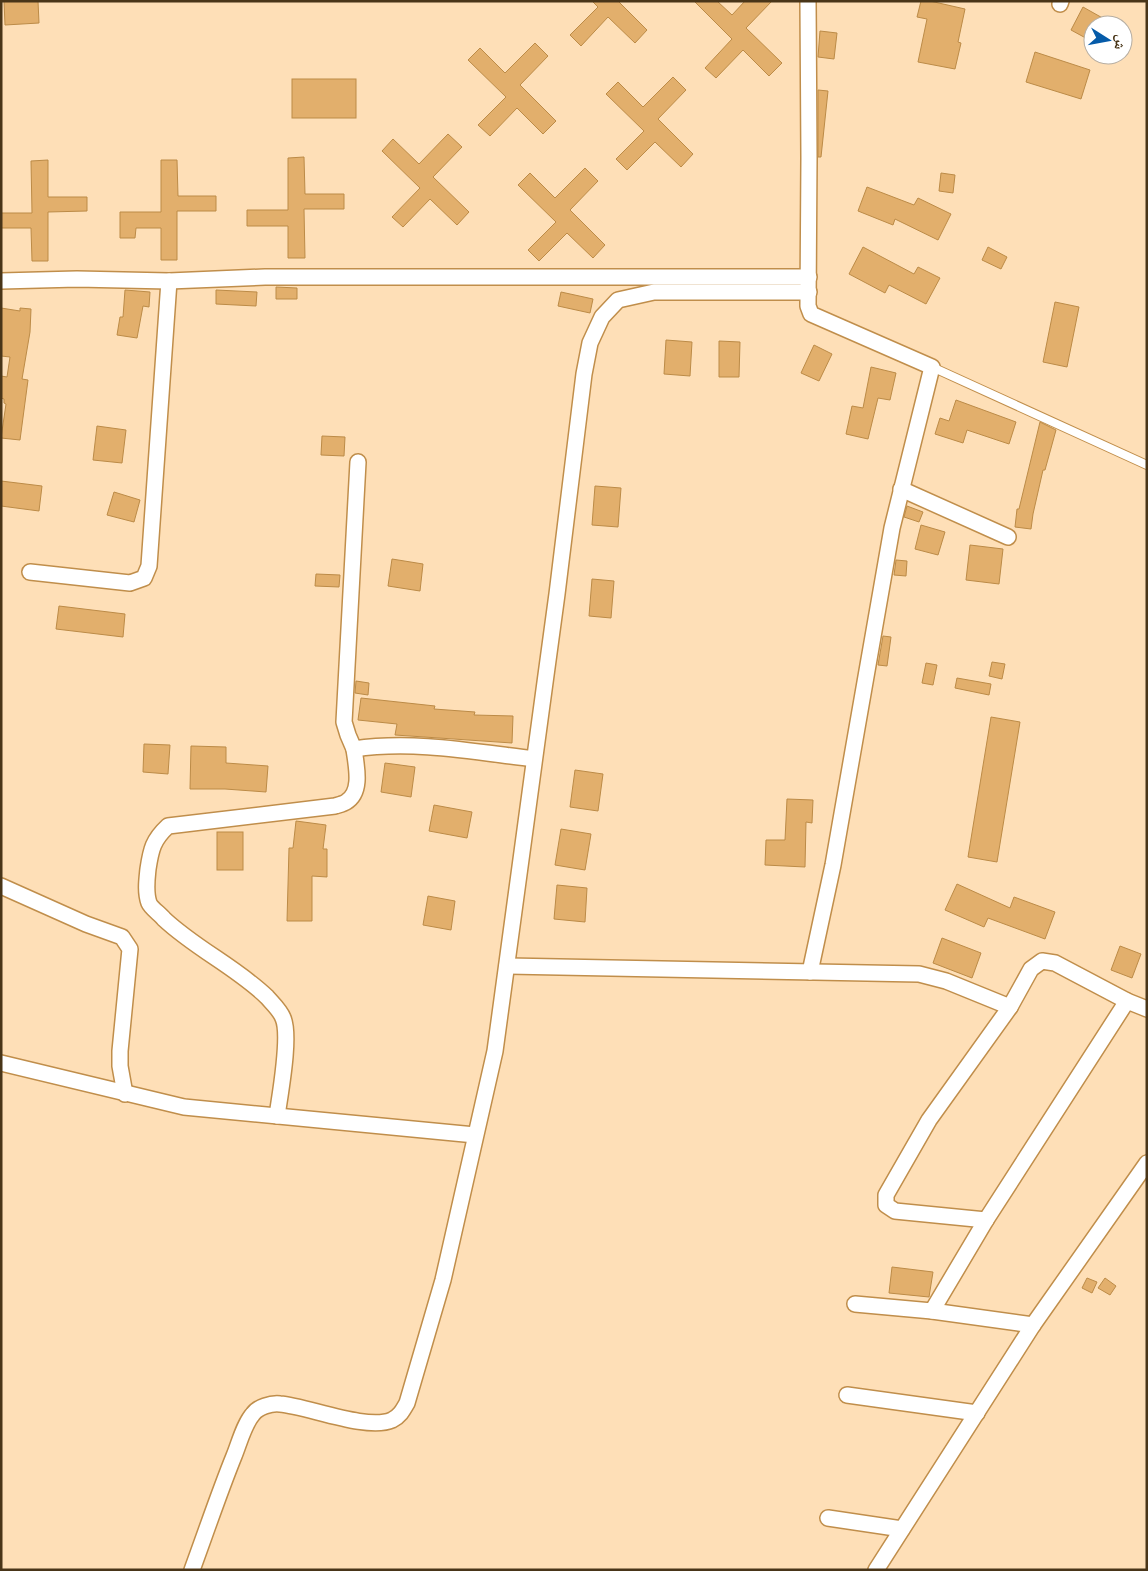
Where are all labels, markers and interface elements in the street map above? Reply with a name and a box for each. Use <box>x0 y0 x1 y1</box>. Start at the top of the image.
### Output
north arrow <box>1083 15 1133 65</box>
text: ش <box>1110 33 1130 51</box>

